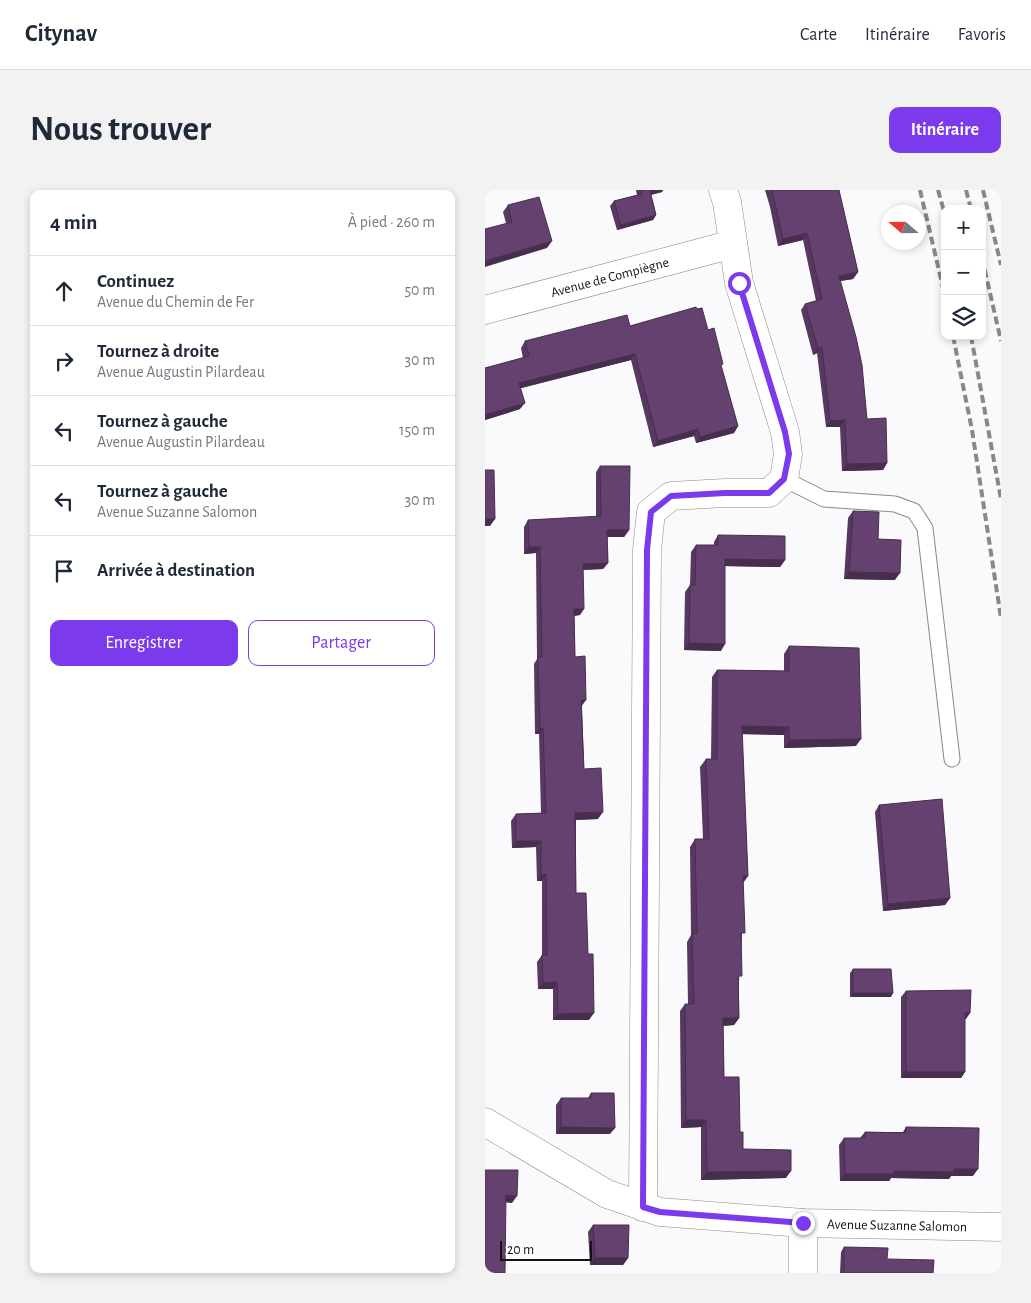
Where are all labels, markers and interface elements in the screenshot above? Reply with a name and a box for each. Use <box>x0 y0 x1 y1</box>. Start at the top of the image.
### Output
text: Citynav <box>25 22 97 46</box>
text: Carte <box>800 26 837 44</box>
text: Itinéraire <box>865 26 930 44</box>
text: Favoris <box>958 26 1006 44</box>
button: Itinéraire <box>889 107 1001 153</box>
text: Nous trouver <box>30 112 211 147</box>
north arrow <box>881 205 926 250</box>
map controls <box>941 205 986 340</box>
button: + <box>941 205 986 250</box>
text: 4 min <box>50 212 97 233</box>
text: À pied · 260 m <box>348 214 435 230</box>
button: − <box>941 250 986 295</box>
street label: Avenue de Compiègne <box>549 255 670 300</box>
text: Continuez <box>97 272 174 291</box>
route start <box>728 272 751 295</box>
icon: ahead <box>50 277 78 305</box>
text: 50 m <box>404 282 435 298</box>
text: Avenue du Chemin de Fer <box>97 294 254 310</box>
button: layers <box>941 295 986 340</box>
text: Tournez à droite <box>97 342 219 361</box>
icon: right <box>50 347 78 375</box>
text: 30 m <box>405 352 435 368</box>
text: Avenue Augustin Pilardeau <box>97 364 265 380</box>
text: Tournez à gauche <box>97 412 228 431</box>
icon: left <box>50 417 78 445</box>
text: 150 m <box>399 422 435 438</box>
text: Avenue Augustin Pilardeau <box>97 434 265 450</box>
text: Tournez à gauche <box>97 482 228 501</box>
icon: left <box>50 487 78 515</box>
text: 30 m <box>405 492 435 508</box>
text: Avenue Suzanne Salomon <box>97 504 257 520</box>
icon: arrive <box>50 557 78 585</box>
text: Arrivée à destination <box>97 561 255 580</box>
button: Enregistrer <box>50 620 238 666</box>
button: Partager <box>248 620 435 666</box>
route end <box>792 1212 815 1235</box>
street label: Avenue Suzanne Salomon <box>827 1217 967 1234</box>
scale bar <box>500 1238 593 1261</box>
text: 20 m <box>507 1243 534 1257</box>

